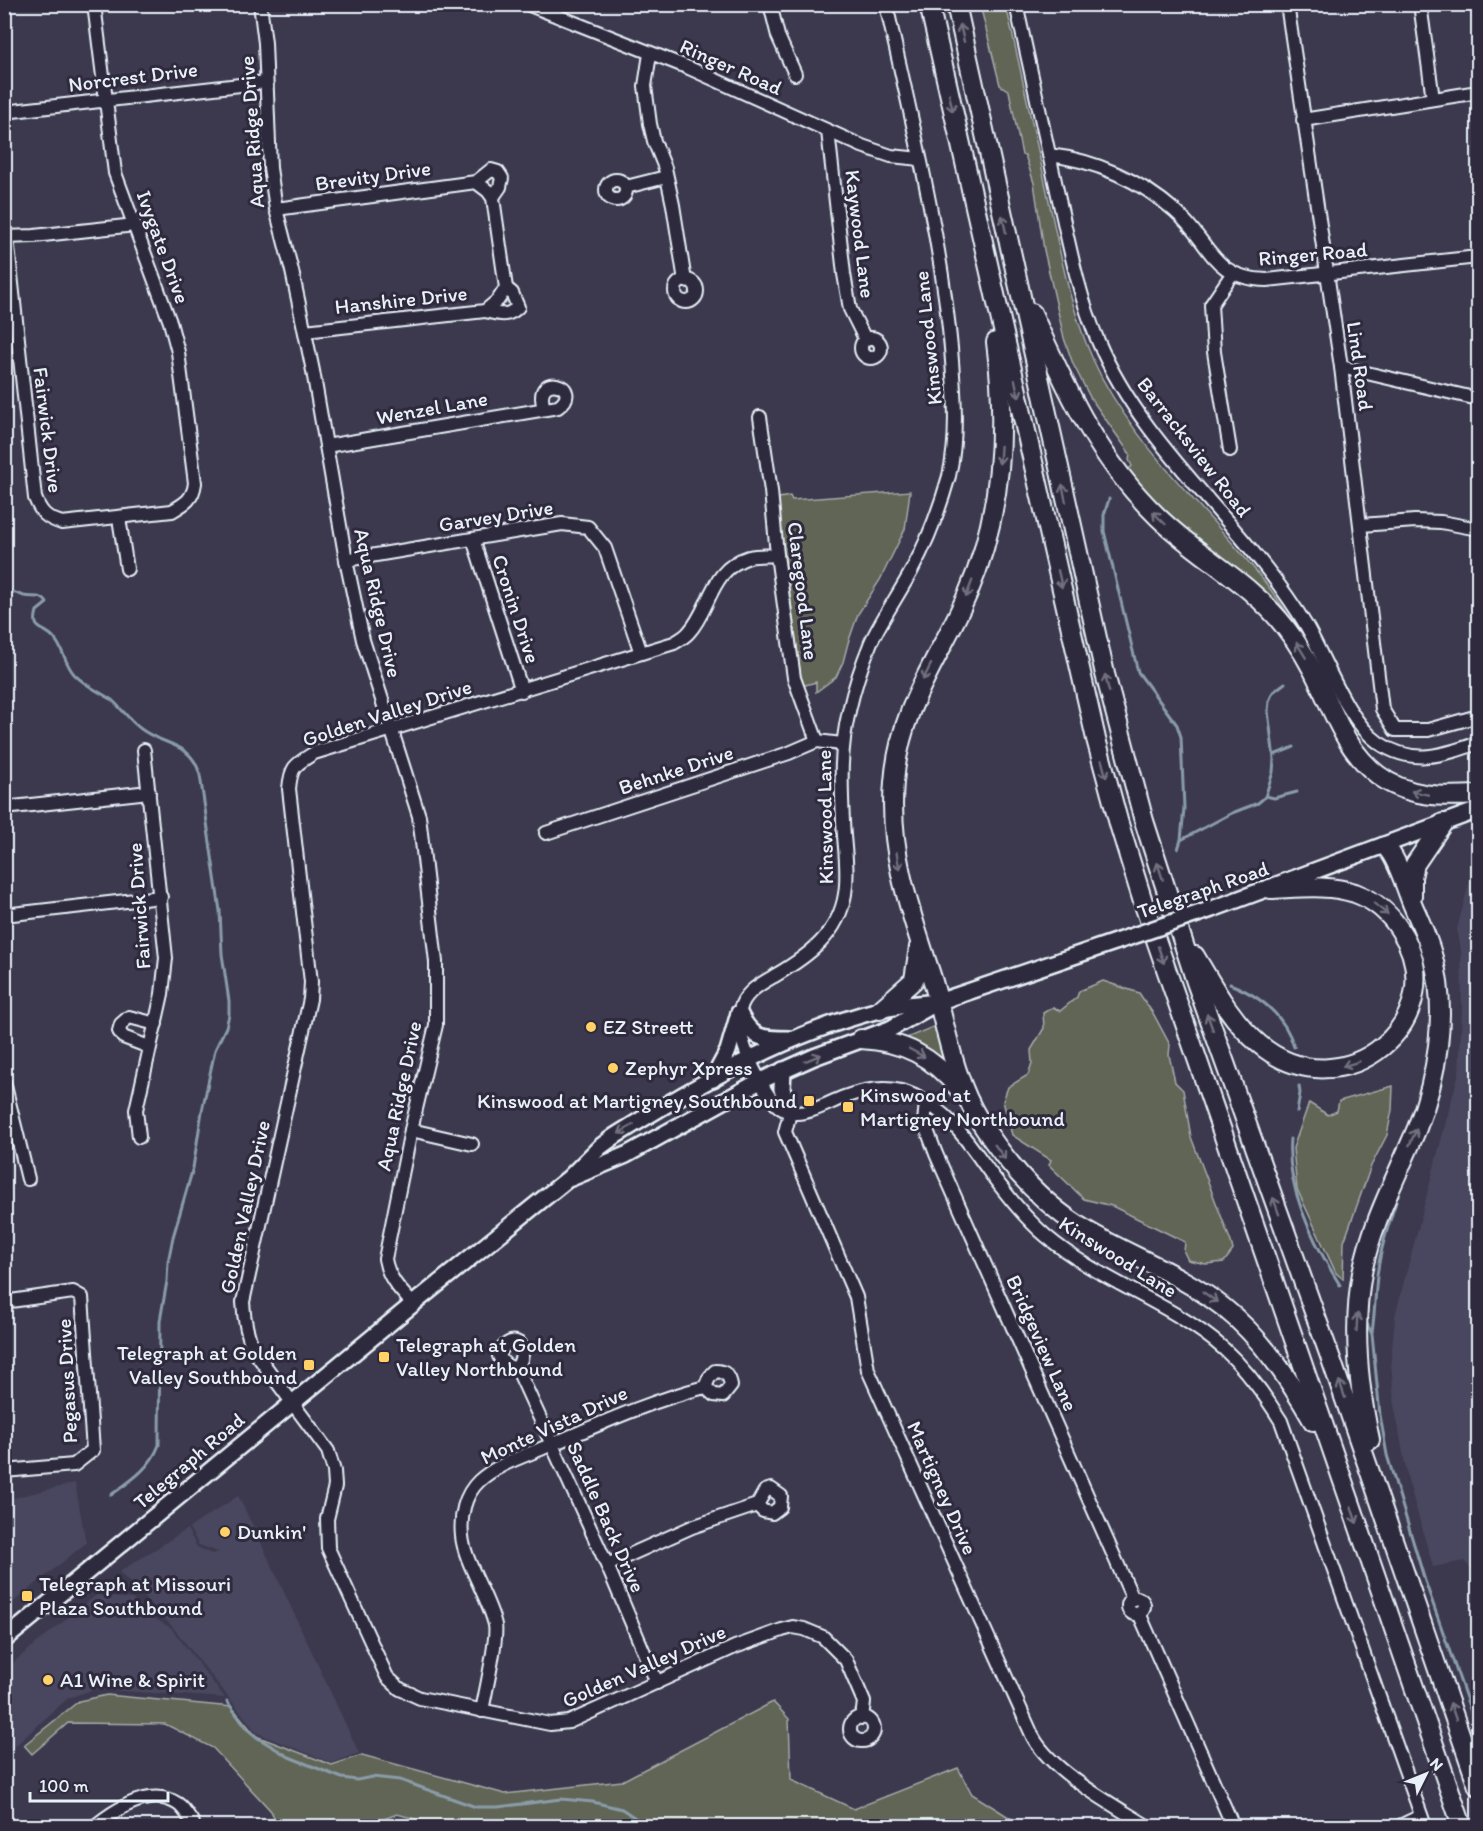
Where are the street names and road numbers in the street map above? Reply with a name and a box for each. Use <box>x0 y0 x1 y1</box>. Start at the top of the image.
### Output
street label: Ringer Road <box>676 33 787 100</box>
street label: Aqua Ridge Drive <box>234 55 269 209</box>
street label: Norcrest Drive <box>67 56 199 97</box>
street label: Brevity Drive <box>314 155 432 196</box>
street label: Kaywood Lane <box>840 168 881 300</box>
street label: Ivygate Drive <box>131 187 195 307</box>
street label: Ringer Road <box>1257 236 1369 271</box>
street label: Kinswood Lane <box>908 270 947 406</box>
street label: Hanshire Drive <box>333 280 469 319</box>
street label: Lind Road <box>1342 320 1379 413</box>
street label: Fairwick Drive <box>28 366 69 494</box>
street label: Barracksview Road <box>1132 372 1257 522</box>
street label: Wenzel Lane <box>374 385 490 430</box>
street label: Garvey Drive <box>437 494 555 537</box>
street label: Claregood Lane <box>783 520 824 661</box>
street label: Aqua Ridge Drive <box>349 526 408 680</box>
street label: Cronin Drive <box>487 551 546 666</box>
street label: Golden Valley Drive <box>299 673 475 752</box>
street label: Behnke Drive <box>615 739 736 800</box>
street label: Kinswood Lane <box>811 749 838 885</box>
street label: Fairwick Drive <box>122 842 155 970</box>
street label: Telegraph Road <box>1134 855 1272 924</box>
street label: Aqua Ridge Drive <box>370 1019 427 1173</box>
street label: Golden Valley Drive <box>214 1118 275 1296</box>
street label: Kinswood Lane <box>1055 1210 1182 1303</box>
street label: Bridgeview Lane <box>1001 1271 1084 1415</box>
street label: Pegasus Drive <box>51 1318 82 1444</box>
street label: Monte Vista Drive <box>476 1380 631 1470</box>
street label: Telegraph Road <box>128 1407 250 1514</box>
street label: Martigney Drive <box>902 1417 983 1559</box>
street label: Saddle Back Drive <box>562 1437 651 1596</box>
street label: Golden Valley Drive <box>558 1618 729 1713</box>

